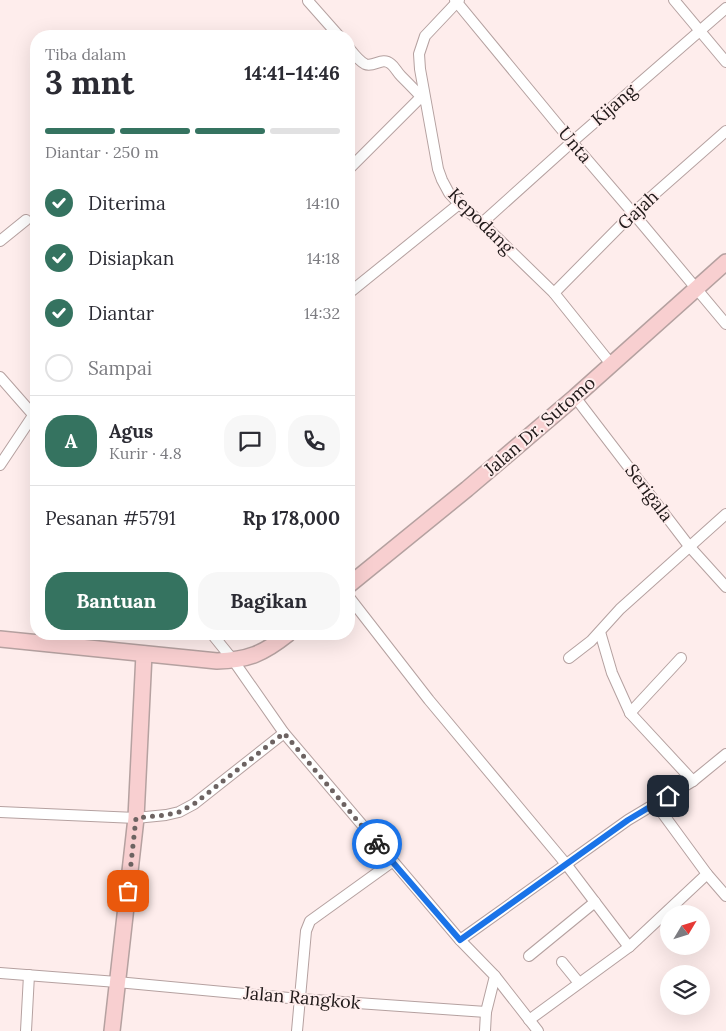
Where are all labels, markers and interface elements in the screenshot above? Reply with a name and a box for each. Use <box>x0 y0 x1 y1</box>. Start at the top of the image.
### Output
text: Tiba dalam <box>45 44 126 64</box>
text: 14:41–14:46 <box>244 61 340 85</box>
text: 3 mnt <box>45 62 134 103</box>
street label: Kijang <box>586 78 642 130</box>
street label: Unta <box>554 122 597 168</box>
text: Diantar · 250 m <box>45 142 159 162</box>
street label: Kepodang <box>444 183 520 259</box>
street label: Gajah <box>612 185 663 234</box>
icon: check <box>45 189 73 217</box>
text: Diterima <box>88 191 166 215</box>
text: 14:10 <box>306 193 340 213</box>
icon: check <box>45 244 73 272</box>
text: Disiapkan <box>88 246 174 270</box>
text: 14:18 <box>307 248 340 268</box>
icon: check <box>45 299 73 327</box>
text: Diantar <box>88 301 154 325</box>
text: 14:32 <box>304 303 340 323</box>
text: Sampai <box>88 356 152 380</box>
street label: Jalan Dr. Sutomo <box>478 371 600 481</box>
button: chat <box>224 415 276 467</box>
button: phone <box>288 415 340 467</box>
text: Agus <box>109 419 153 443</box>
text: A <box>65 429 77 453</box>
text: Kurir · 4.8 <box>109 443 182 463</box>
street label: Serigala <box>620 459 679 526</box>
text: Pesanan #5791 <box>45 506 176 530</box>
text: Rp 178,000 <box>242 506 340 530</box>
button: Bantuan <box>45 572 188 630</box>
button: Bagikan <box>198 572 340 630</box>
pin <box>647 775 689 817</box>
icon: home <box>654 782 682 810</box>
courier <box>352 819 402 869</box>
icon: bike <box>363 830 391 858</box>
pin <box>107 870 149 912</box>
icon: bag <box>114 877 142 905</box>
north arrow <box>660 905 710 955</box>
map controls <box>660 905 710 1015</box>
button: layers <box>660 965 710 1015</box>
street label: Jalan Rangkok <box>242 981 362 1014</box>

